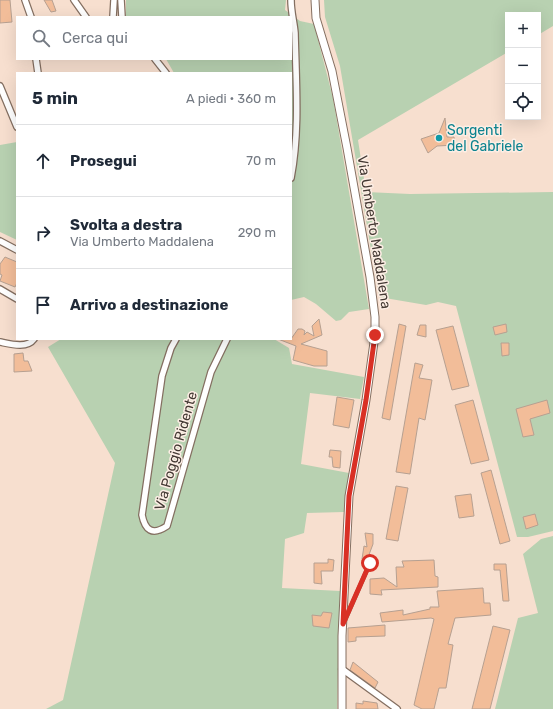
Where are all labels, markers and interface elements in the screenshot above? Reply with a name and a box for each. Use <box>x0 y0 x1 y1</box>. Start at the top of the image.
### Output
map controls <box>505 12 541 120</box>
button: + <box>505 12 541 48</box>
search box <box>16 16 292 60</box>
icon: search <box>30 27 52 49</box>
text: Cerca qui <box>62 29 128 47</box>
button: − <box>505 48 541 84</box>
button: locate <box>505 84 541 120</box>
text: 5 min <box>32 88 78 108</box>
text: A piedi · 360 m <box>186 91 276 106</box>
place label: Sorgenti del Gabriele <box>447 122 524 155</box>
marker: Sorgenti del Gabriele <box>434 133 444 143</box>
icon: ahead <box>32 150 54 172</box>
text: Prosegui <box>70 152 137 170</box>
text: 70 m <box>246 153 276 168</box>
street label: Via Umberto Maddalena <box>353 154 395 310</box>
text: Svolta a destra <box>70 216 182 234</box>
icon: right <box>32 222 54 244</box>
text: 290 m <box>238 225 276 240</box>
text: Via Umberto Maddalena <box>70 234 214 249</box>
icon: arrive <box>32 294 54 316</box>
text: Arrivo a destinazione <box>70 296 228 314</box>
route end <box>366 326 384 344</box>
street label: Via Poggio Ridente <box>151 390 201 512</box>
route start <box>361 554 379 572</box>

